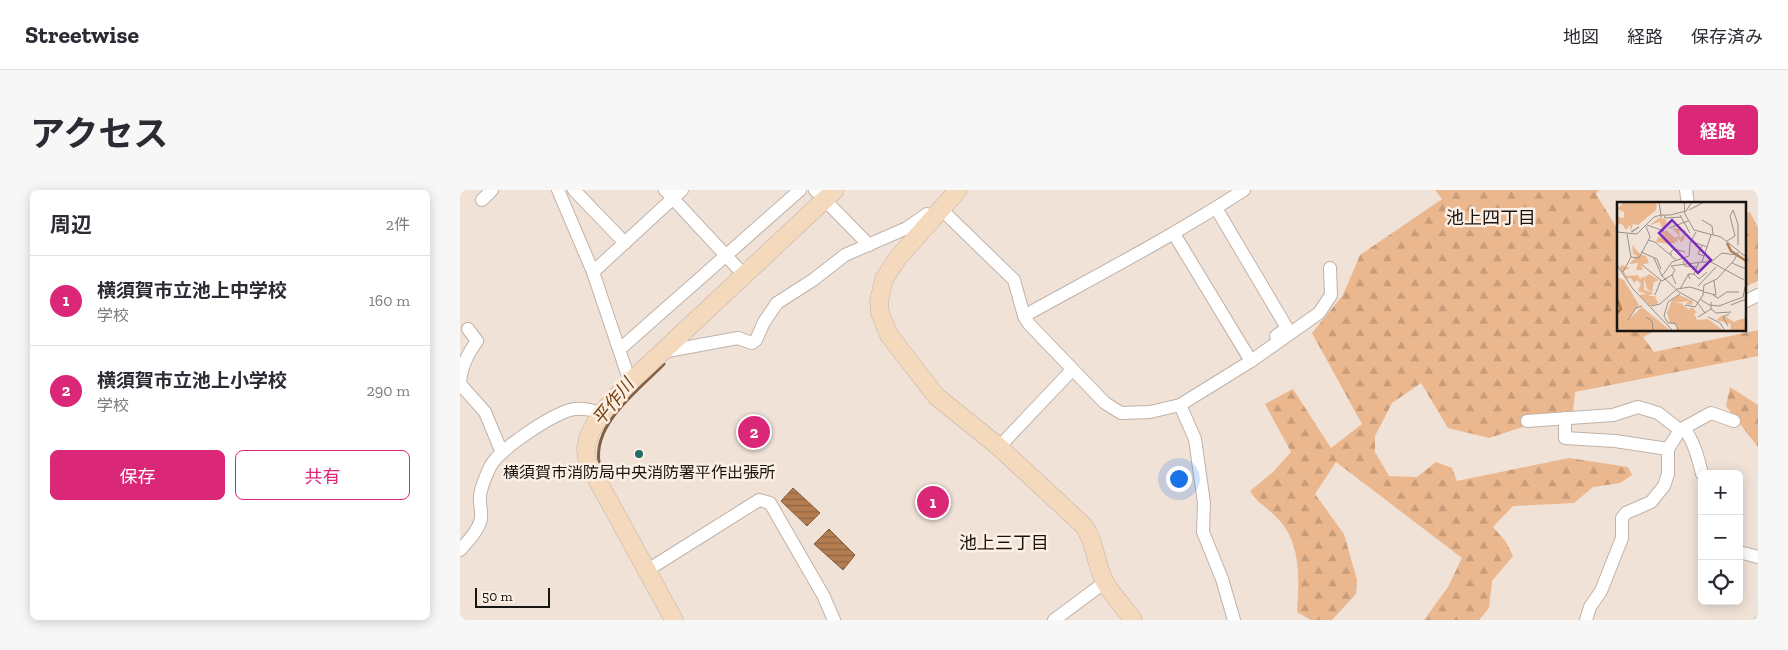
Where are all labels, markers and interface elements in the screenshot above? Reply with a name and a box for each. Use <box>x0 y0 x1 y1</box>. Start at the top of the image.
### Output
text: Streetwise <box>25 20 139 49</box>
text: 地図 <box>1563 26 1599 48</box>
text: 経路 <box>1627 26 1663 48</box>
text: 保存済み <box>1691 26 1763 48</box>
button: 経路 <box>1678 105 1758 155</box>
text: アクセス <box>30 113 168 155</box>
inset map <box>1617 202 1746 331</box>
district label: 池上四丁目 <box>1446 207 1536 229</box>
text: 周辺 <box>50 212 92 237</box>
text: 2件 <box>386 215 410 234</box>
text: 横須賀市立池上中学校 <box>97 279 287 302</box>
text: 1 <box>63 291 69 310</box>
text: 160 m <box>369 291 410 310</box>
text: 学校 <box>97 306 129 325</box>
text: 横須賀市立池上小学校 <box>97 369 287 392</box>
water label: 平作川 <box>587 373 640 430</box>
text: 2 <box>62 381 70 400</box>
text: 290 m <box>367 381 410 400</box>
text: 学校 <box>97 396 129 415</box>
pin: 2 <box>738 413 770 451</box>
marker: 横須賀市消防局中央消防署平作出張所 <box>633 448 645 460</box>
button: 保存 <box>50 450 225 500</box>
button: 共有 <box>235 450 410 500</box>
place label: 横須賀市消防局中央消防署平作出張所 <box>503 463 775 482</box>
your location <box>1166 466 1192 492</box>
map controls <box>1698 470 1743 605</box>
button: + <box>1698 470 1743 515</box>
pin: 1 <box>917 483 949 521</box>
button: − <box>1698 515 1743 560</box>
district label: 池上三丁目 <box>959 532 1049 554</box>
button: locate <box>1698 560 1743 605</box>
scale bar <box>475 585 550 608</box>
text: 50 m <box>482 588 513 605</box>

